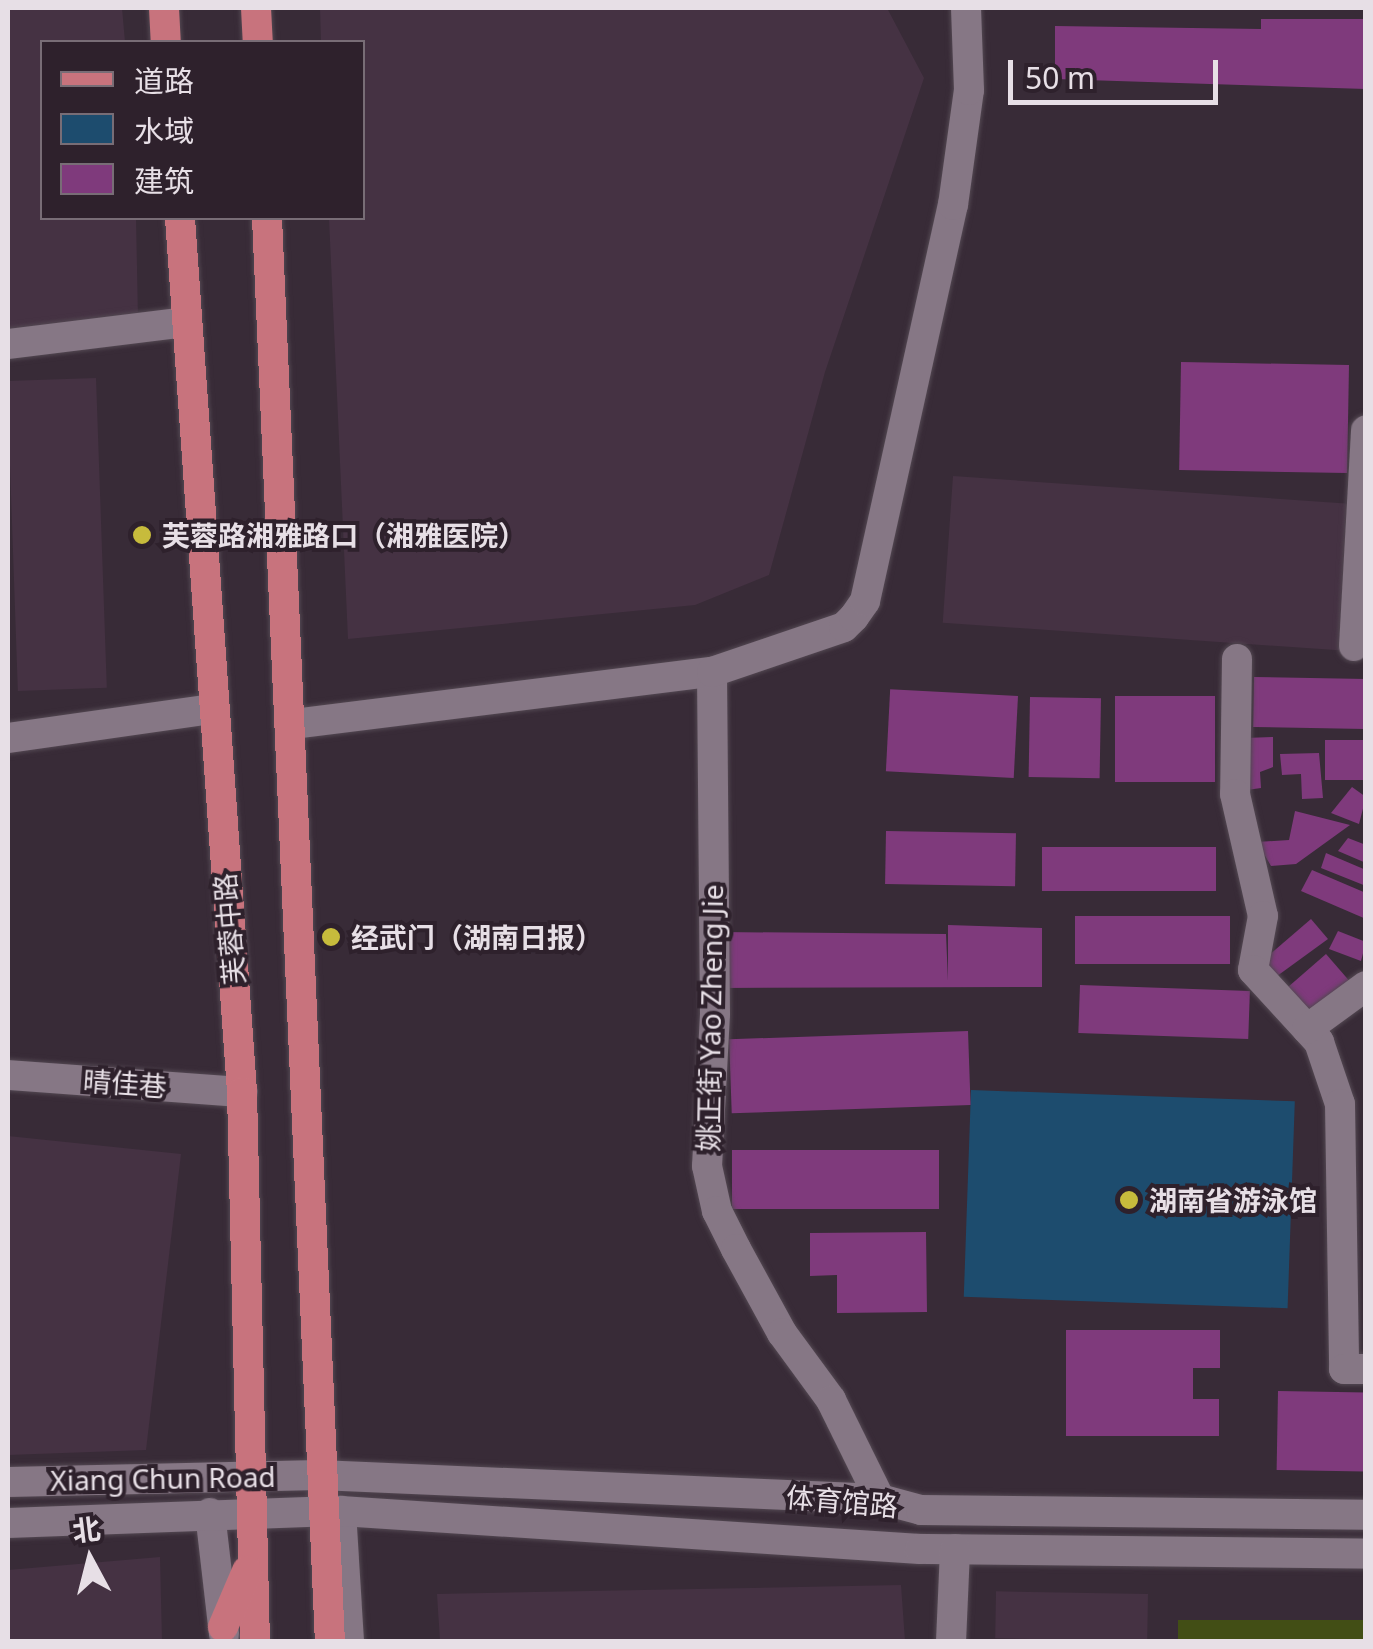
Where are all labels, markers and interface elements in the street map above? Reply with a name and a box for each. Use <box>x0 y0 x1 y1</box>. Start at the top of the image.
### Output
legend <box>40 40 365 220</box>
scale bar <box>1013 40 1223 102</box>
text: 50 m <box>1025 57 1095 98</box>
text: 道路 <box>134 60 194 101</box>
text: 水域 <box>134 110 194 151</box>
text: 建筑 <box>134 160 194 201</box>
place label: 芙蓉路湘雅路口（湘雅医院） <box>162 518 526 552</box>
marker: 芙蓉路湘雅路口（湘雅医院） <box>131 524 153 546</box>
street label: 芙蓉中路 <box>207 872 251 986</box>
street label: 姚正街 Yao Zheng Jie <box>691 884 729 1152</box>
place label: 经武门（湖南日报） <box>351 920 603 954</box>
marker: 经武门（湖南日报） <box>320 926 342 948</box>
street label: 晴佳巷 <box>82 1063 168 1103</box>
place label: 湖南省游泳馆 <box>1149 1183 1317 1217</box>
marker: 湖南省游泳馆 <box>1118 1189 1140 1211</box>
street label: Xiang Chun Road <box>50 1459 276 1497</box>
street label: 体育馆路 <box>785 1479 899 1523</box>
north arrow <box>40 1509 140 1609</box>
text: 北 <box>70 1509 103 1550</box>

